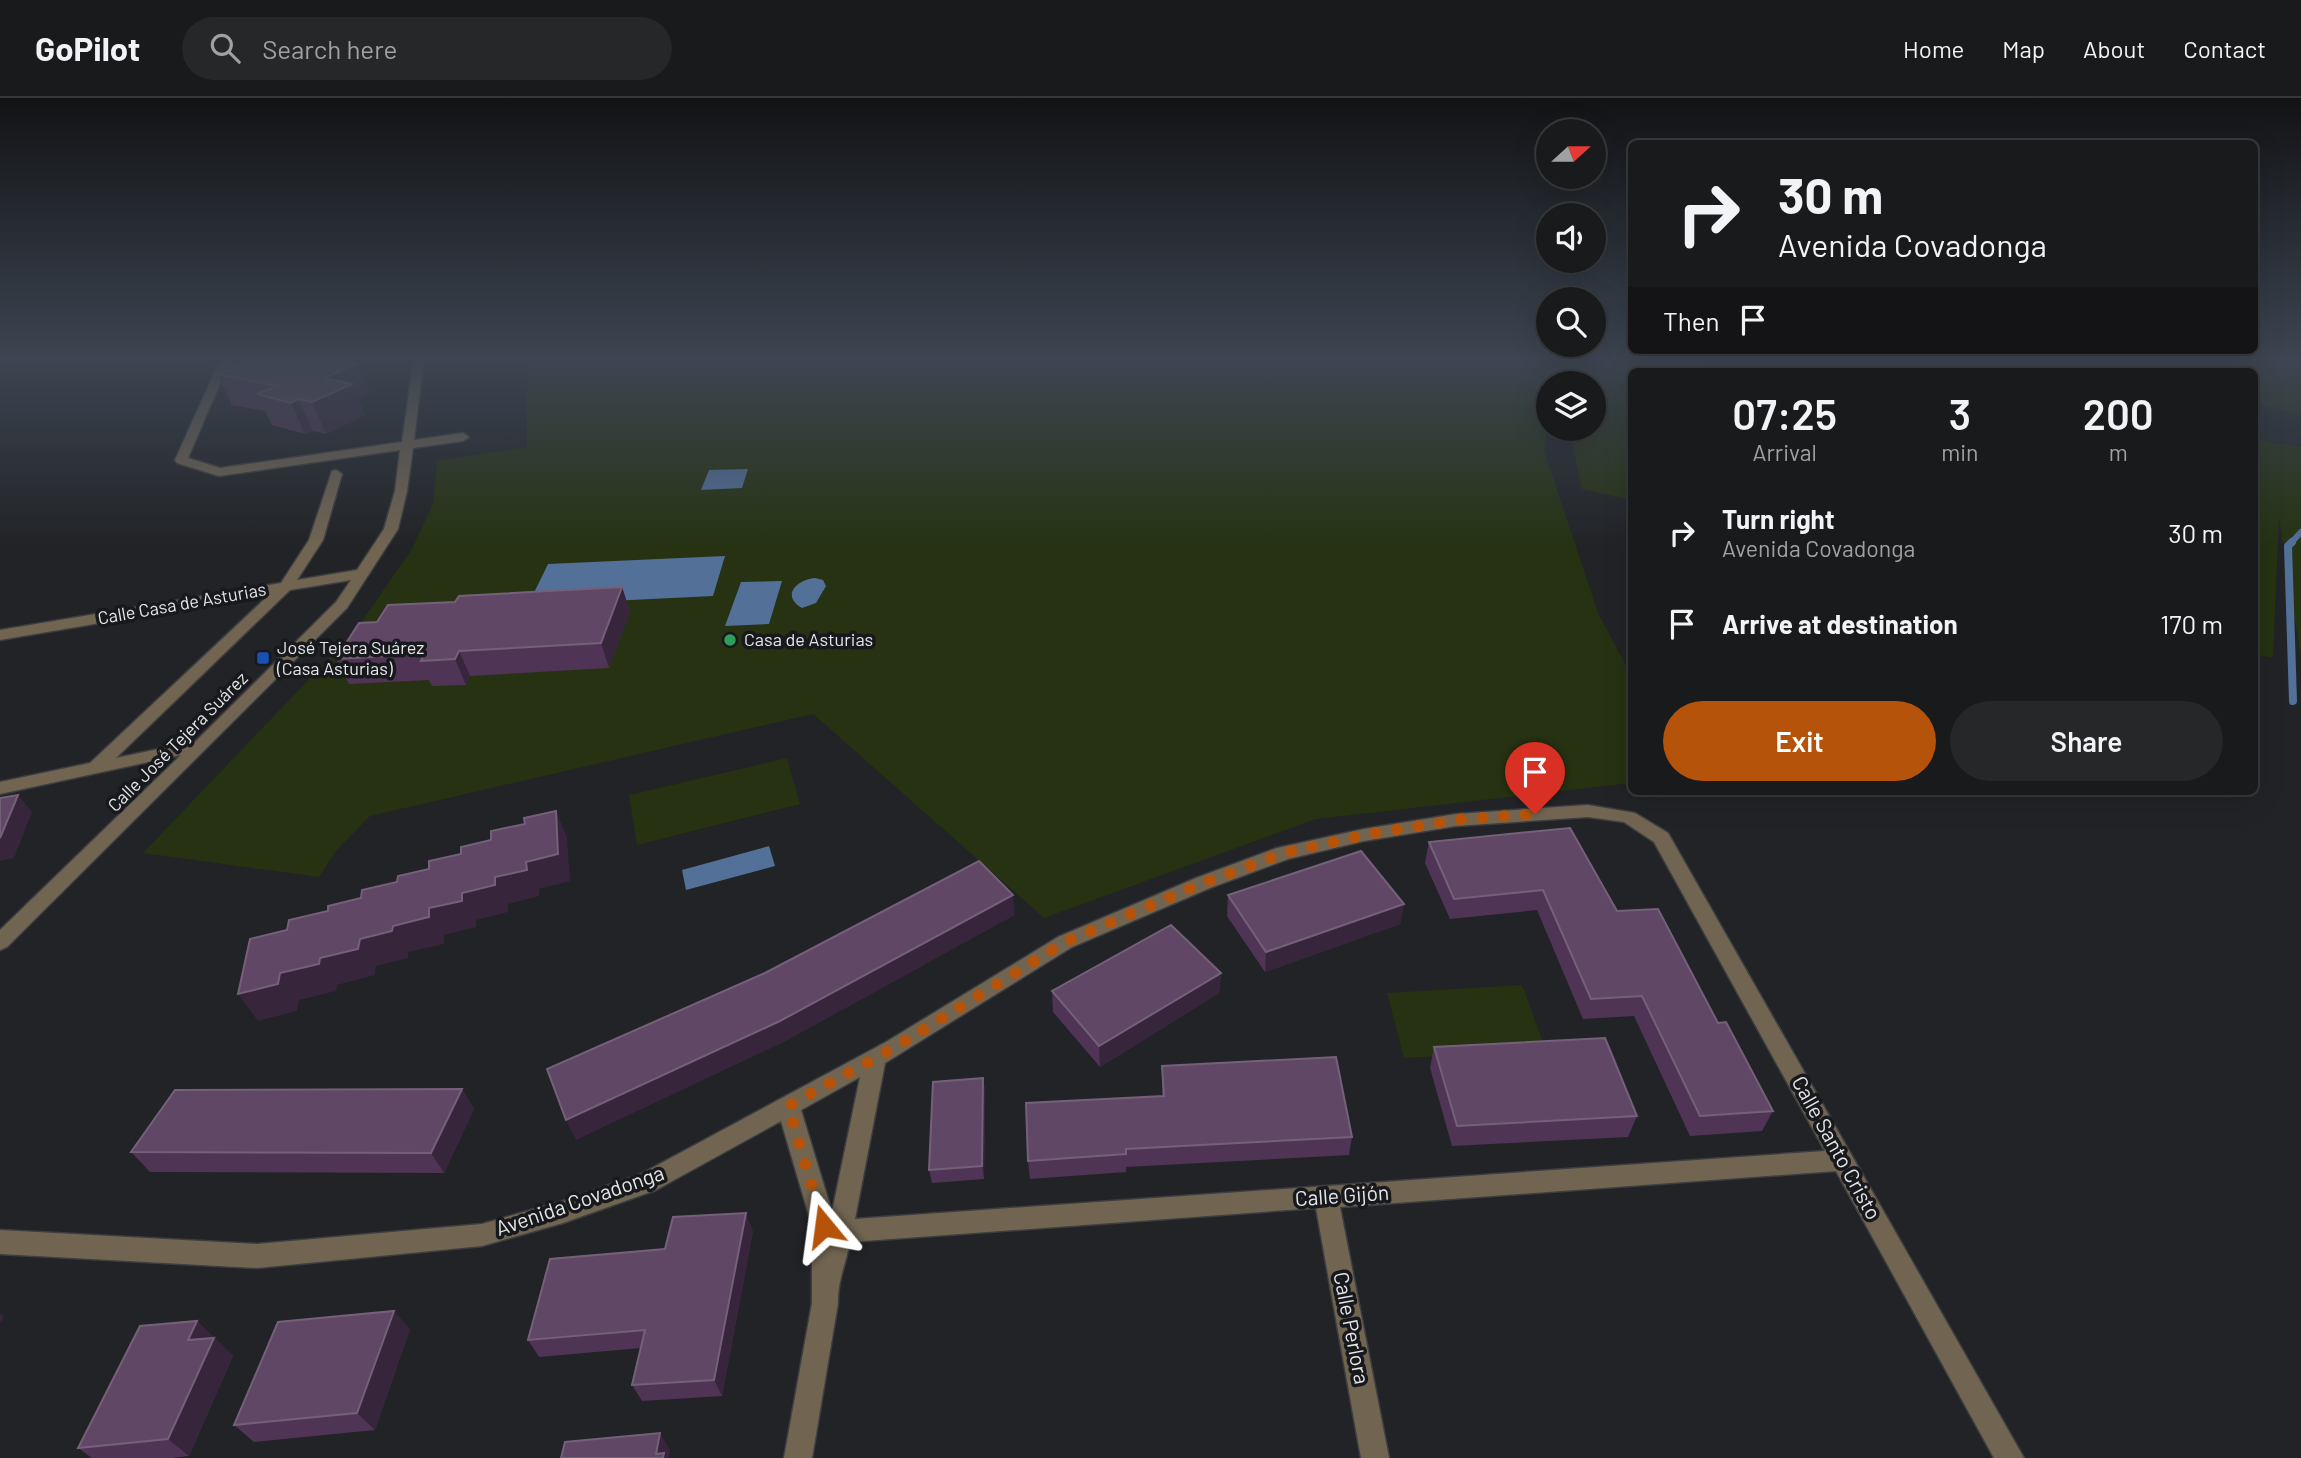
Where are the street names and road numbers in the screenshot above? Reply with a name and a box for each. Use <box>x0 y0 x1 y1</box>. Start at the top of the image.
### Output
street label: Calle Casa de Asturias <box>96 577 268 629</box>
street label: Calle José Tejera Suárez <box>103 667 252 816</box>
street label: Calle Santo Cristo <box>1788 1071 1887 1223</box>
street label: Avenida Covadonga <box>492 1159 667 1240</box>
street label: Calle Gijón <box>1294 1179 1390 1210</box>
street label: Calle Perlora <box>1329 1269 1376 1386</box>

